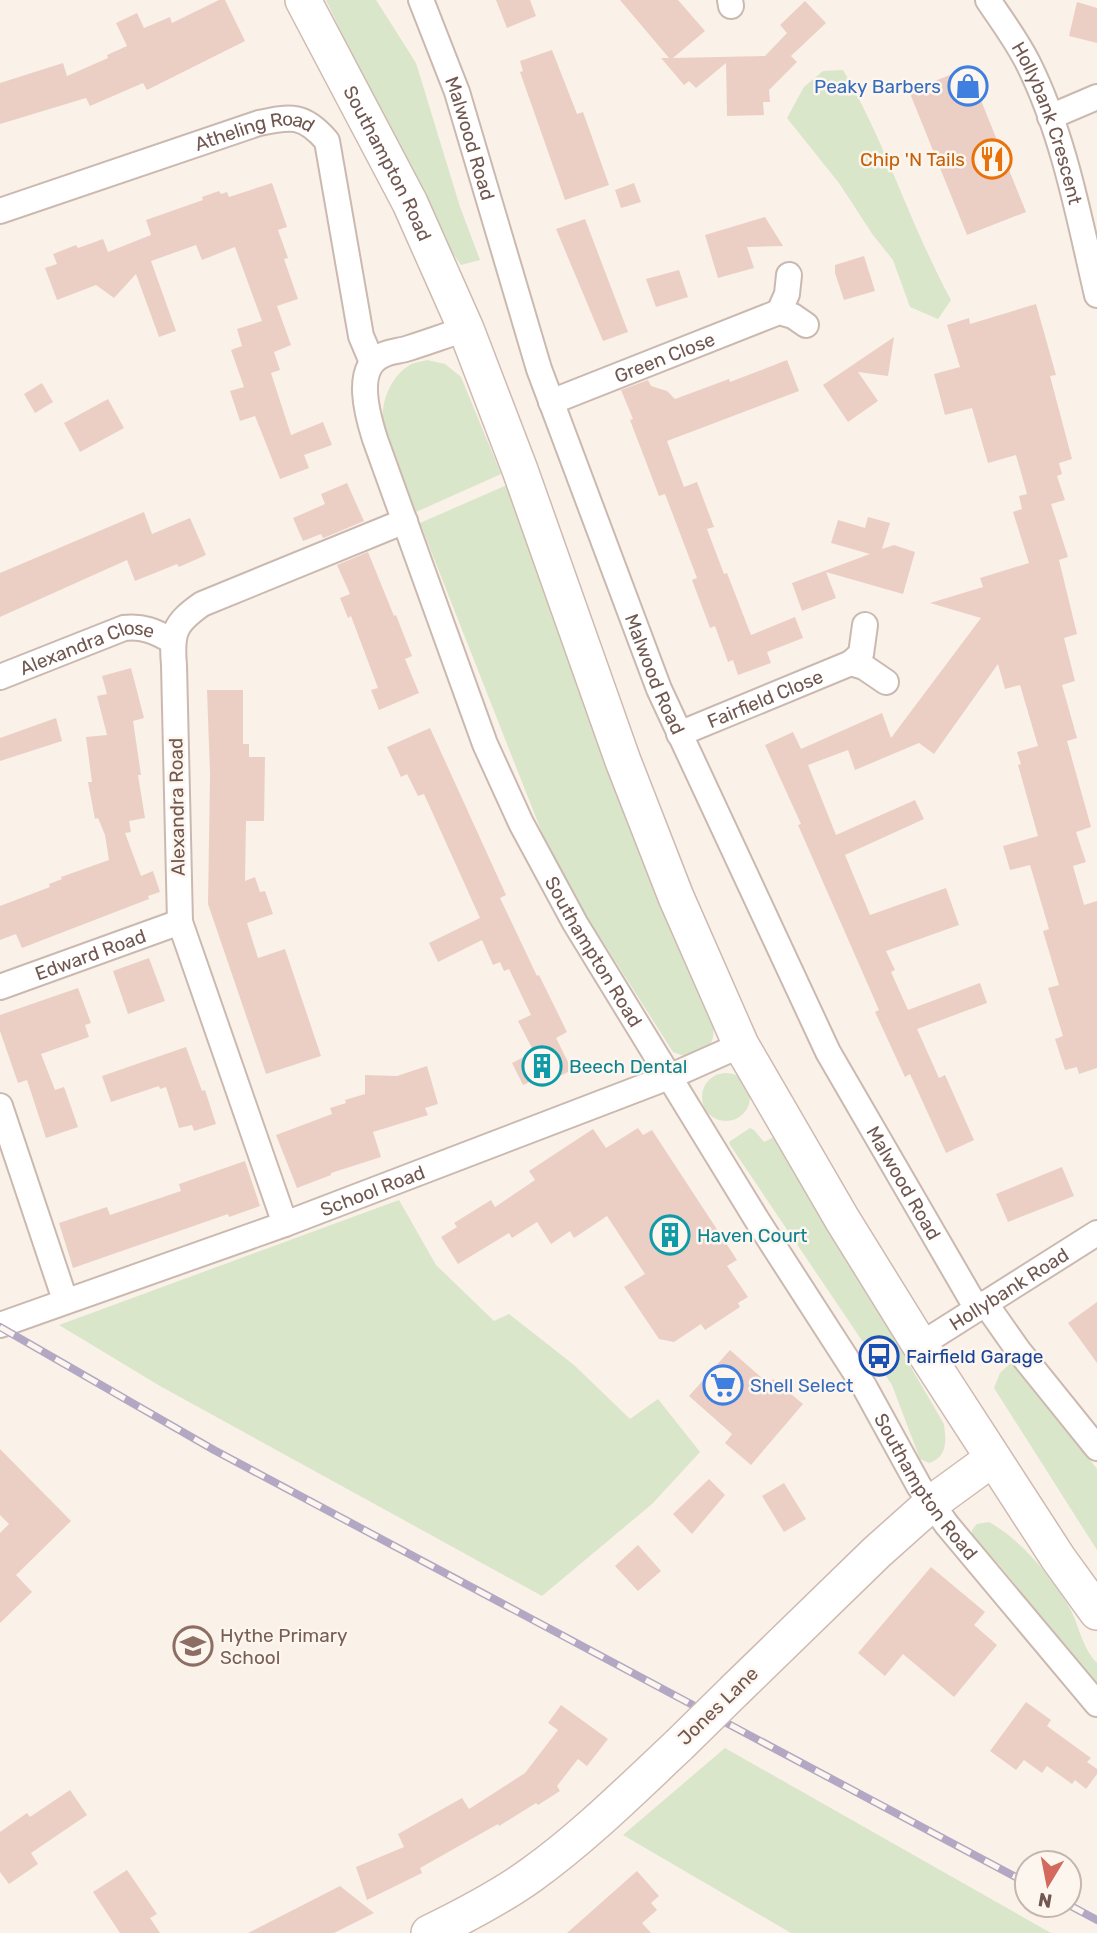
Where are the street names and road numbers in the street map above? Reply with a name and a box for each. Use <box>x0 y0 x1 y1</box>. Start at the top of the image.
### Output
street label: Hollybank Crescent <box>1007 37 1087 207</box>
street label: Malwood Road <box>441 73 500 203</box>
street label: Southampton Road <box>339 82 437 244</box>
street label: Atheling Road <box>191 107 319 156</box>
street label: Green Close <box>611 327 718 387</box>
street label: Malwood Road <box>620 611 690 738</box>
street label: Alexandra Close <box>16 616 158 680</box>
street label: Fairfield Close <box>704 664 826 733</box>
street label: Alexandra Road <box>164 738 190 876</box>
street label: Southampton Road <box>540 872 647 1031</box>
street label: Edward Road <box>32 924 149 985</box>
street label: Malwood Road <box>862 1122 946 1244</box>
street label: School Road <box>317 1160 428 1221</box>
street label: Hollybank Road <box>945 1243 1073 1335</box>
street label: Southampton Road <box>870 1409 983 1564</box>
street label: Jones Lane <box>673 1662 763 1750</box>

